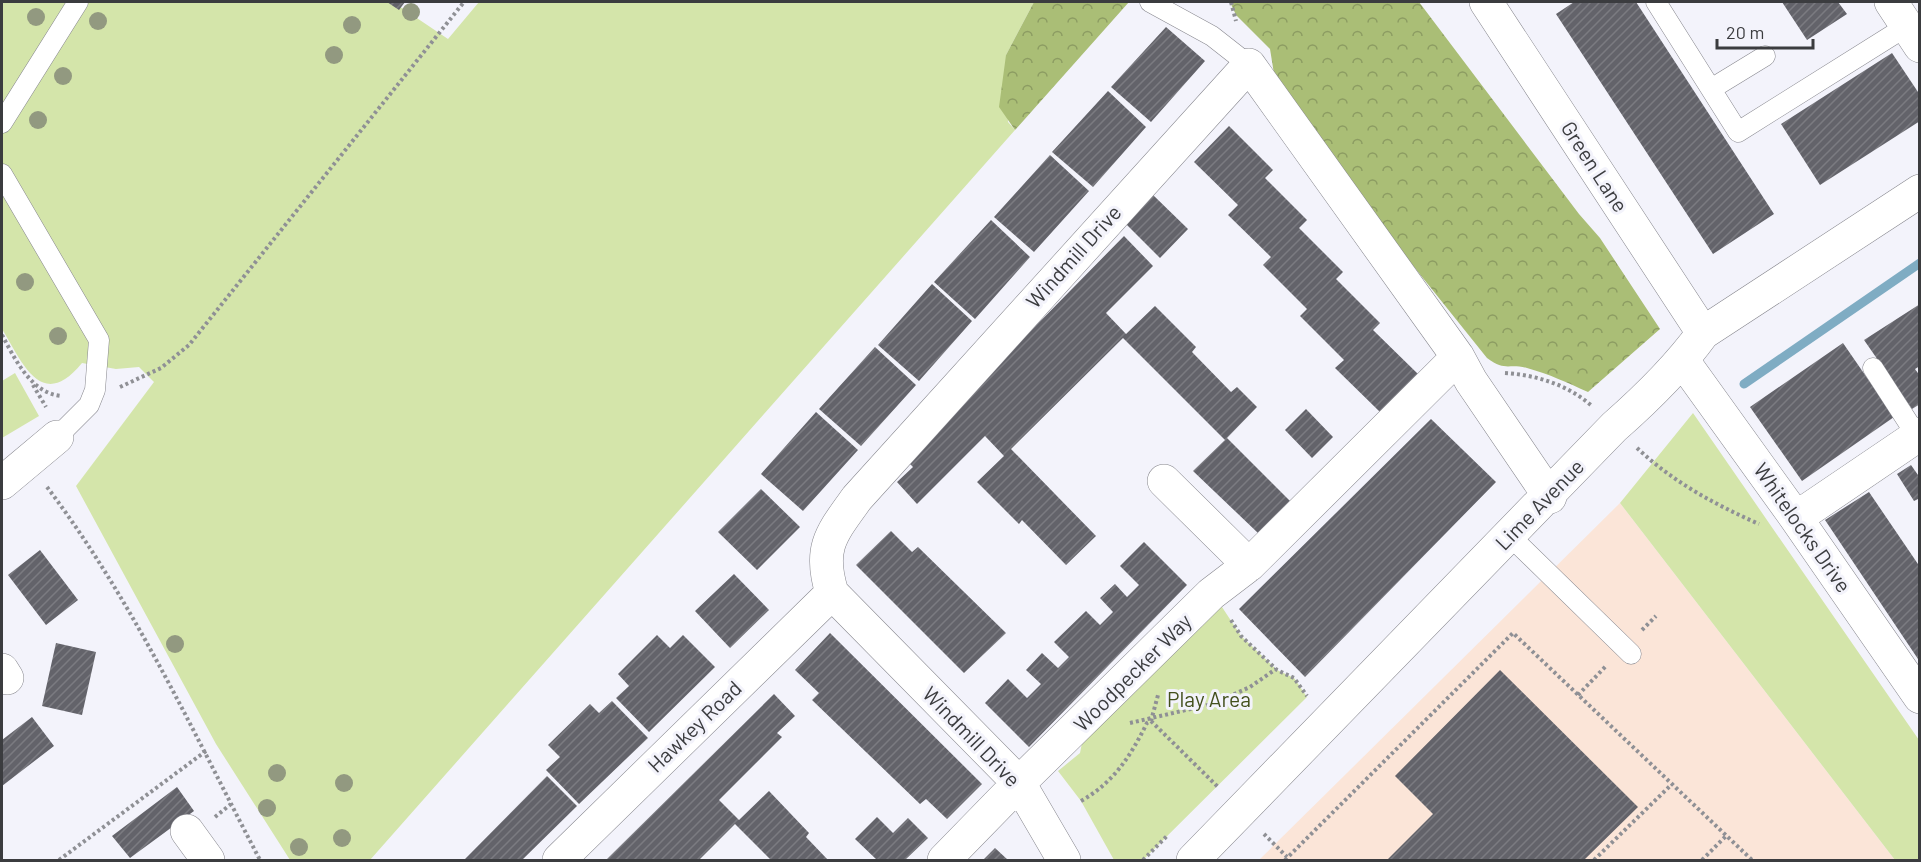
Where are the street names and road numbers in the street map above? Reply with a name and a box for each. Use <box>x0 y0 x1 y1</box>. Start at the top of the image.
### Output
street label: Green Lane <box>1557 116 1634 216</box>
street label: Windmill Drive <box>1020 199 1126 313</box>
street label: Lime Avenue <box>1489 453 1588 555</box>
street label: Whitelocks Drive <box>1749 458 1857 597</box>
street label: Woodpecker Way <box>1068 608 1196 736</box>
street label: Hawkey Road <box>642 675 746 777</box>
street label: Windmill Drive <box>918 681 1026 791</box>

